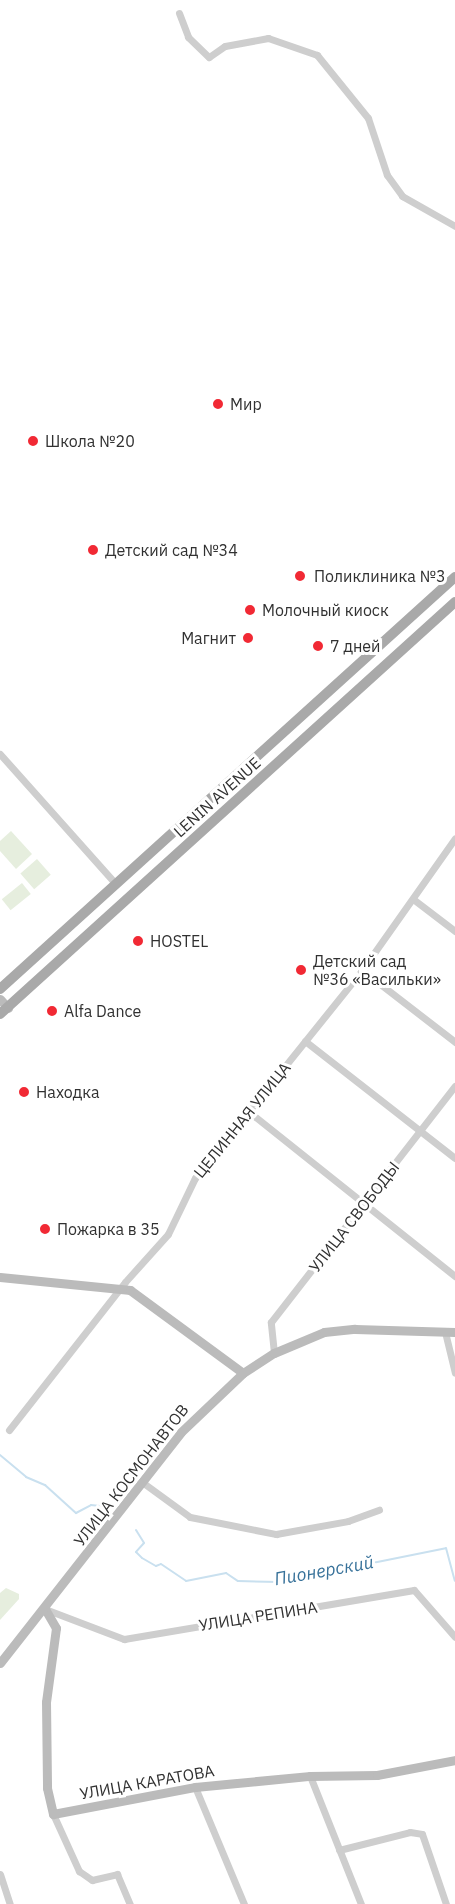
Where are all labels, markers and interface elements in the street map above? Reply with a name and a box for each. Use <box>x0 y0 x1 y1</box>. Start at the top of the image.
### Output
place label: Мир <box>230 394 262 414</box>
marker: Мир <box>211 397 225 411</box>
place label: Школа №20 <box>45 431 135 451</box>
marker: Школа №20 <box>26 434 40 448</box>
place label: Детский сад №34 <box>105 540 238 560</box>
marker: Детский сад №34 <box>86 543 100 557</box>
place label: Поликлиника №3 <box>314 566 445 586</box>
marker: Поликлиника №3 <box>291 567 309 585</box>
place label: Молочный киоск <box>262 600 389 620</box>
marker: Молочный киоск <box>243 603 257 617</box>
place label: Магнит <box>181 628 236 648</box>
marker: Магнит <box>241 631 255 645</box>
place label: 7 дней <box>330 636 381 656</box>
marker: 7 дней <box>311 639 325 653</box>
street label: LENIN AVENUE <box>170 753 264 841</box>
place label: HOSTEL <box>150 931 208 951</box>
marker: HOSTEL <box>131 934 145 948</box>
place label: Детский сад №36 «Васильки» <box>313 951 441 989</box>
marker: Детский сад №36 «Васильки» <box>294 963 308 977</box>
place label: Alfa Dance <box>64 1001 141 1021</box>
marker: Alfa Dance <box>45 1004 59 1018</box>
street label: ЦЕЛИННАЯ УЛИЦА <box>190 1058 294 1182</box>
place label: Находка <box>36 1082 100 1102</box>
marker: Находка <box>17 1085 31 1099</box>
street label: УЛИЦА СВОБОДЫ <box>305 1158 403 1276</box>
place label: Пожарка в 35 <box>57 1219 160 1239</box>
marker: Пожарка в 35 <box>38 1222 52 1236</box>
street label: УЛИЦА КОСМОНАВТОВ <box>70 1400 192 1550</box>
water label: Пионерский <box>273 1552 375 1590</box>
street label: УЛИЦА РЕПИНА <box>197 1597 319 1635</box>
street label: УЛИЦА КАРАТОВА <box>78 1761 216 1803</box>

